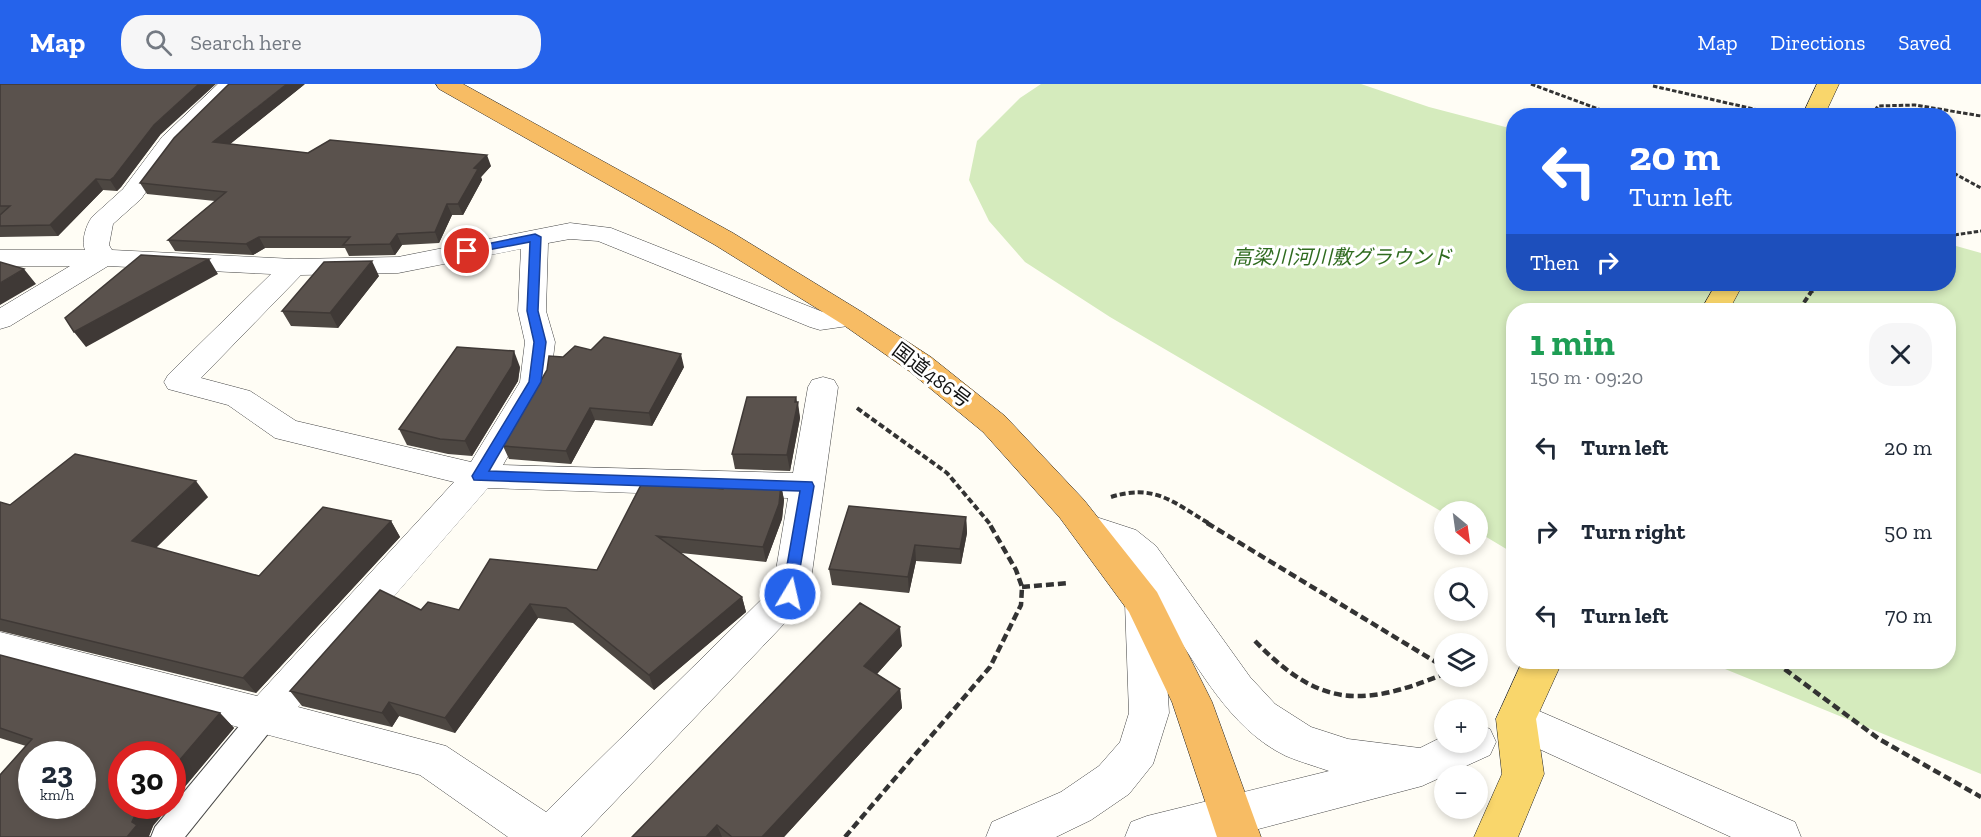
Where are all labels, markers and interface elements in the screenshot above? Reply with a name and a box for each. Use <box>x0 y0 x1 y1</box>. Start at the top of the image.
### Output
search box <box>121 15 541 69</box>
text: Map <box>30 26 85 59</box>
icon: search <box>142 26 175 59</box>
text: Search here <box>190 29 302 56</box>
text: Map <box>1698 30 1738 55</box>
text: Directions <box>1771 30 1865 55</box>
text: Saved <box>1898 30 1951 55</box>
text: 20 m <box>1629 130 1720 181</box>
icon: left <box>1530 132 1608 210</box>
text: Turn left <box>1629 181 1732 213</box>
pin <box>441 225 492 276</box>
icon: arrive <box>450 234 483 267</box>
park label: 高梁川河川敷グラウンド <box>1232 245 1453 269</box>
icon: right <box>1591 246 1624 279</box>
text: Then <box>1530 249 1579 276</box>
text: 1 min <box>1530 321 1615 364</box>
button: close <box>1869 323 1932 386</box>
street label: 国道486号 <box>888 338 976 412</box>
text: 150 m · 09:20 <box>1530 365 1643 389</box>
icon: left <box>1530 431 1563 464</box>
text: Turn left <box>1581 434 1668 461</box>
text: 20 m <box>1884 434 1932 461</box>
north arrow <box>1434 501 1488 555</box>
map controls <box>1434 501 1488 819</box>
icon: right <box>1530 515 1563 548</box>
text: Turn right <box>1581 518 1685 545</box>
text: 50 m <box>1884 518 1932 545</box>
position arrow <box>758 562 822 626</box>
button: search <box>1434 567 1488 621</box>
icon: left <box>1530 599 1563 632</box>
text: Turn left <box>1581 602 1668 629</box>
text: 70 m <box>1885 602 1932 629</box>
button: layers <box>1434 633 1488 687</box>
button: + <box>1434 699 1488 753</box>
speed limit sign: 30 <box>108 741 186 819</box>
text: 23 <box>41 755 73 791</box>
button: − <box>1434 765 1488 819</box>
text: km/h <box>40 786 74 804</box>

